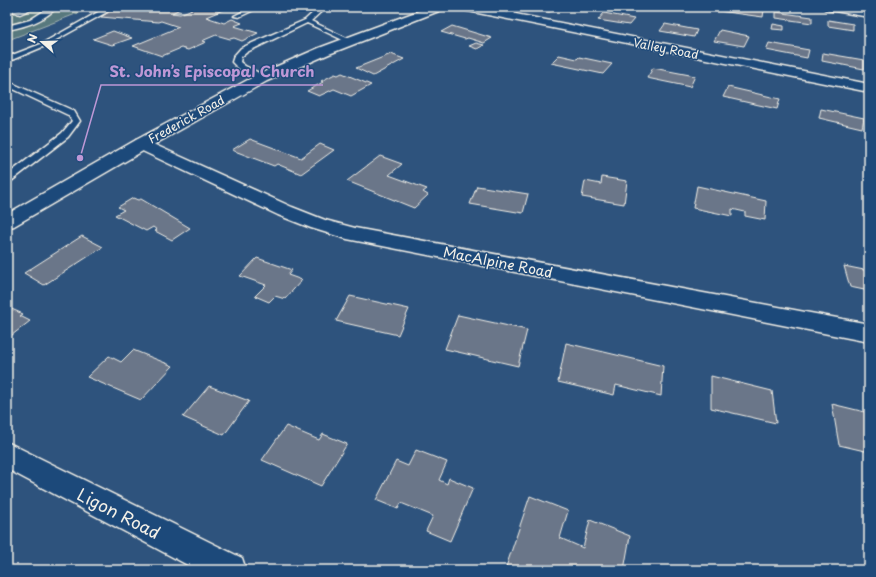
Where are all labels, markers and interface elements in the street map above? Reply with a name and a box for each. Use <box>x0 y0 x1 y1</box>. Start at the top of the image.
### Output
north arrow <box>22 22 62 62</box>
text: N <box>23 31 42 45</box>
street label: Valley Road <box>632 33 700 63</box>
callout: St. John’s Episcopal Church <box>101 58 323 85</box>
text: St. John’s Episcopal Church <box>109 59 315 82</box>
street label: Frederick Road <box>145 91 227 147</box>
street label: MacAlpine Road <box>441 241 555 283</box>
street label: Ligon Road <box>73 481 165 545</box>

